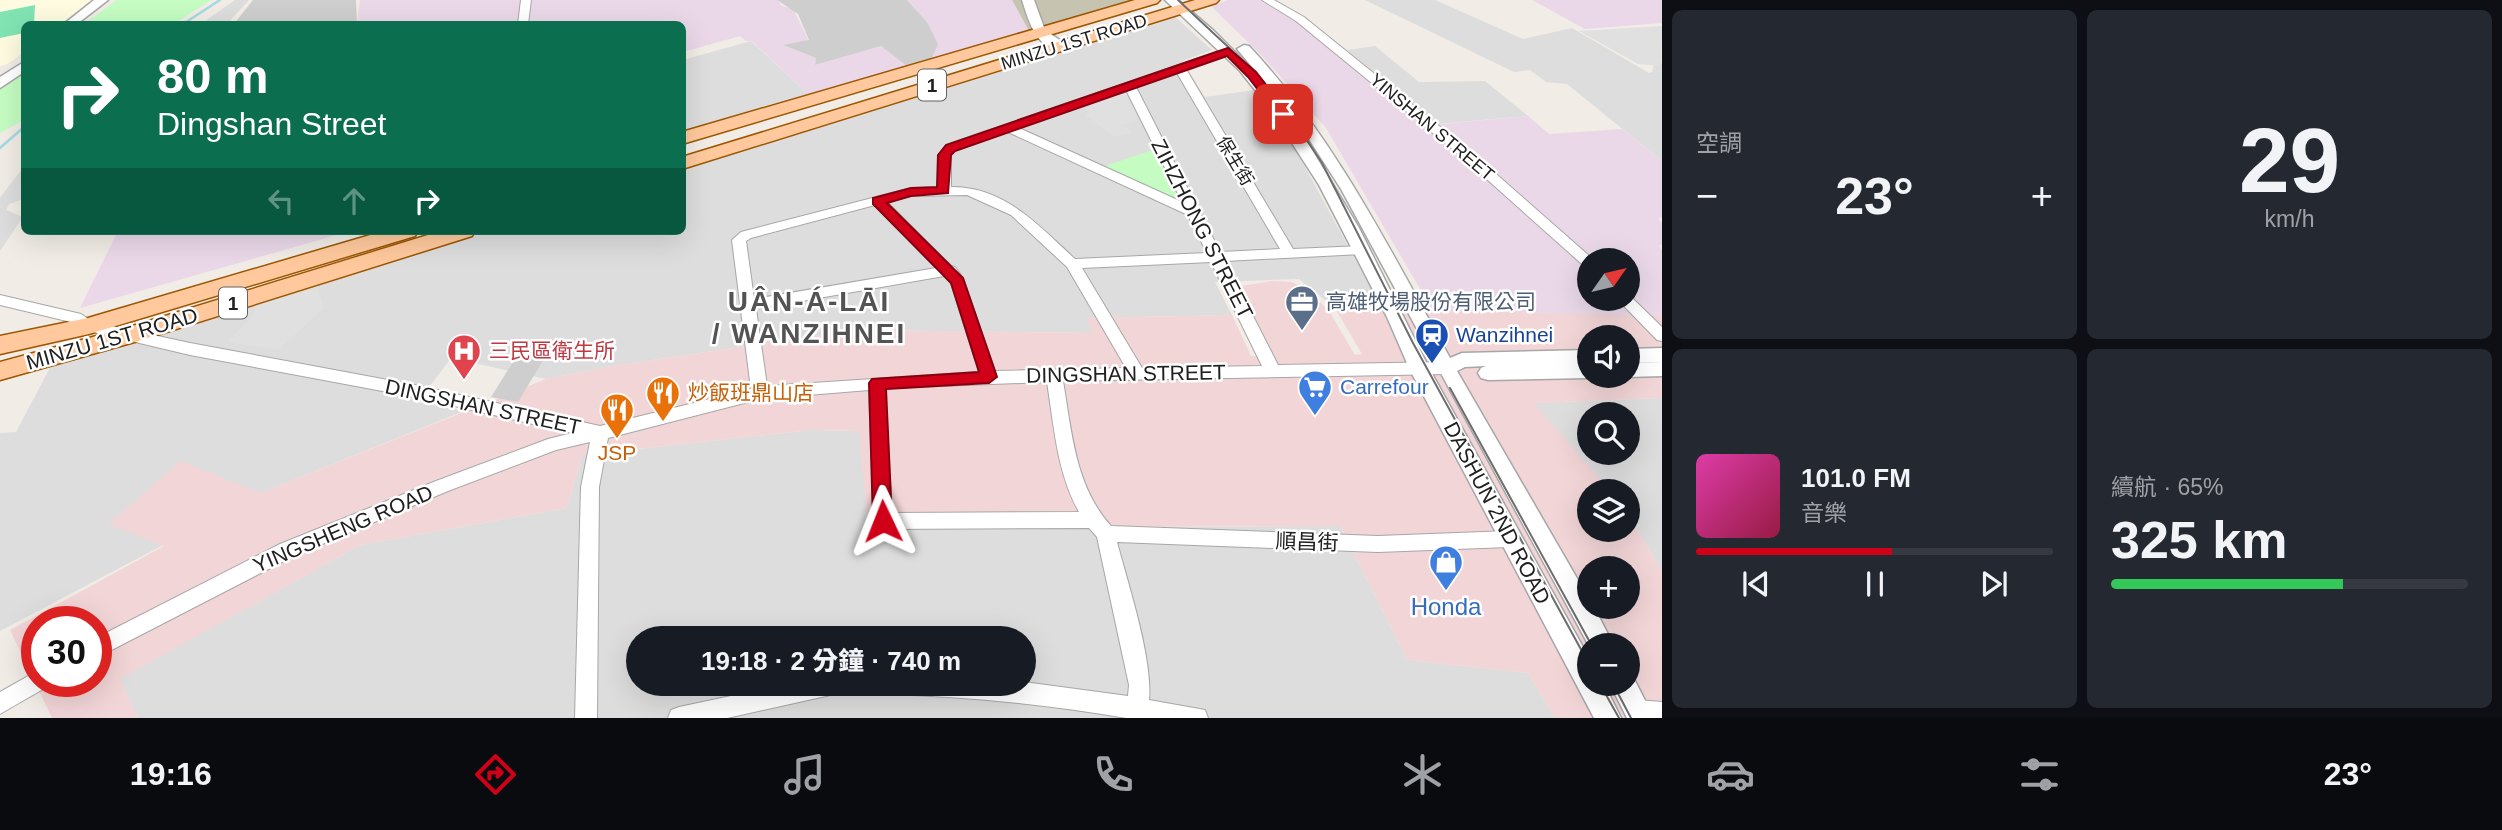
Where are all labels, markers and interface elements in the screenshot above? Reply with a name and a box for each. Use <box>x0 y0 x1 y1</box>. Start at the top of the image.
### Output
street label: MINZU 1ST ROAD <box>999 10 1149 74</box>
icon: right <box>42 49 133 140</box>
text: 80 m <box>157 49 269 103</box>
road number: 1 <box>918 69 946 100</box>
street label: YINSHAN STREET <box>1366 69 1498 185</box>
pin <box>1253 84 1313 144</box>
icon: arrive <box>1264 95 1302 133</box>
text: Dingshan Street <box>157 106 386 142</box>
text: 29 <box>2239 110 2340 211</box>
text: 空調 <box>1696 130 1742 156</box>
street label: 保生街 <box>1213 133 1257 189</box>
street label: ZIHZHONG STREET <box>1147 135 1258 322</box>
text: 23° <box>1835 167 1914 225</box>
text: − <box>1696 175 1718 217</box>
text: + <box>2031 175 2053 217</box>
icon: left <box>262 182 300 220</box>
icon: ahead <box>335 182 373 220</box>
icon: right <box>408 182 446 220</box>
text: km/h <box>2265 206 2314 232</box>
north arrow <box>1577 248 1640 312</box>
map controls <box>1577 248 1640 696</box>
office icon: 高雄牧場股份有限公司 <box>1283 283 1321 332</box>
district label: UÂN-Á-LĀI / WANZIHNEI <box>712 286 906 349</box>
road number: 1 <box>219 288 247 318</box>
place label: 高雄牧場股份有限公司 <box>1326 290 1536 313</box>
street label: MINZU 1ST ROAD <box>24 303 200 374</box>
station icon: Wanzihnei <box>1413 316 1451 365</box>
place label: Wanzihnei <box>1456 323 1553 346</box>
button: sound <box>1577 325 1640 388</box>
hospital icon: 三民區衛生所 <box>445 332 483 381</box>
place label: 三民區衛生所 <box>489 339 615 362</box>
street label: DINGSHAN STREET <box>1026 360 1226 387</box>
supermarket icon: Carrefour <box>1296 368 1334 417</box>
restaurant icon: 炒飯班鼎山店 <box>644 374 682 423</box>
street label: DINGSHAN STREET <box>383 375 583 439</box>
place label: Carrefour <box>1340 375 1429 398</box>
place label: 炒飯班鼎山店 <box>688 381 814 404</box>
restaurant icon: JSP <box>598 391 636 440</box>
button: search <box>1577 402 1640 465</box>
street label: DASHUN 2ND ROAD <box>1440 418 1555 608</box>
place label: JSP <box>598 441 636 464</box>
text: 101.0 FM <box>1801 463 1911 493</box>
text: 續航 · 65% <box>2111 474 2223 500</box>
button: layers <box>1577 479 1640 542</box>
street label: YINGSHENG ROAD <box>250 480 436 577</box>
position arrow <box>846 484 920 558</box>
text: 音樂 <box>1801 500 1847 526</box>
text: 325 km <box>2111 511 2287 569</box>
street label: 順昌街 <box>1275 529 1339 554</box>
shop icon: Honda <box>1427 543 1465 592</box>
button: + <box>1577 556 1640 619</box>
icon: previous <box>1737 565 1775 603</box>
icon: pause <box>1856 565 1894 603</box>
icon: next <box>1975 565 2013 603</box>
place label: Honda <box>1411 593 1482 620</box>
speed limit sign: 30 <box>21 606 112 697</box>
button: − <box>1577 633 1640 696</box>
text: 19:18 · 2 分鐘 · 740 m <box>701 646 961 676</box>
icon: directions <box>471 750 520 799</box>
icon: music <box>780 750 829 799</box>
icon: phone <box>1089 750 1138 799</box>
icon: climate <box>1398 750 1447 799</box>
icon: car <box>1706 750 1755 799</box>
icon: filters <box>2015 750 2064 799</box>
text: 19:16 <box>130 756 212 792</box>
text: 23° <box>2324 756 2372 792</box>

